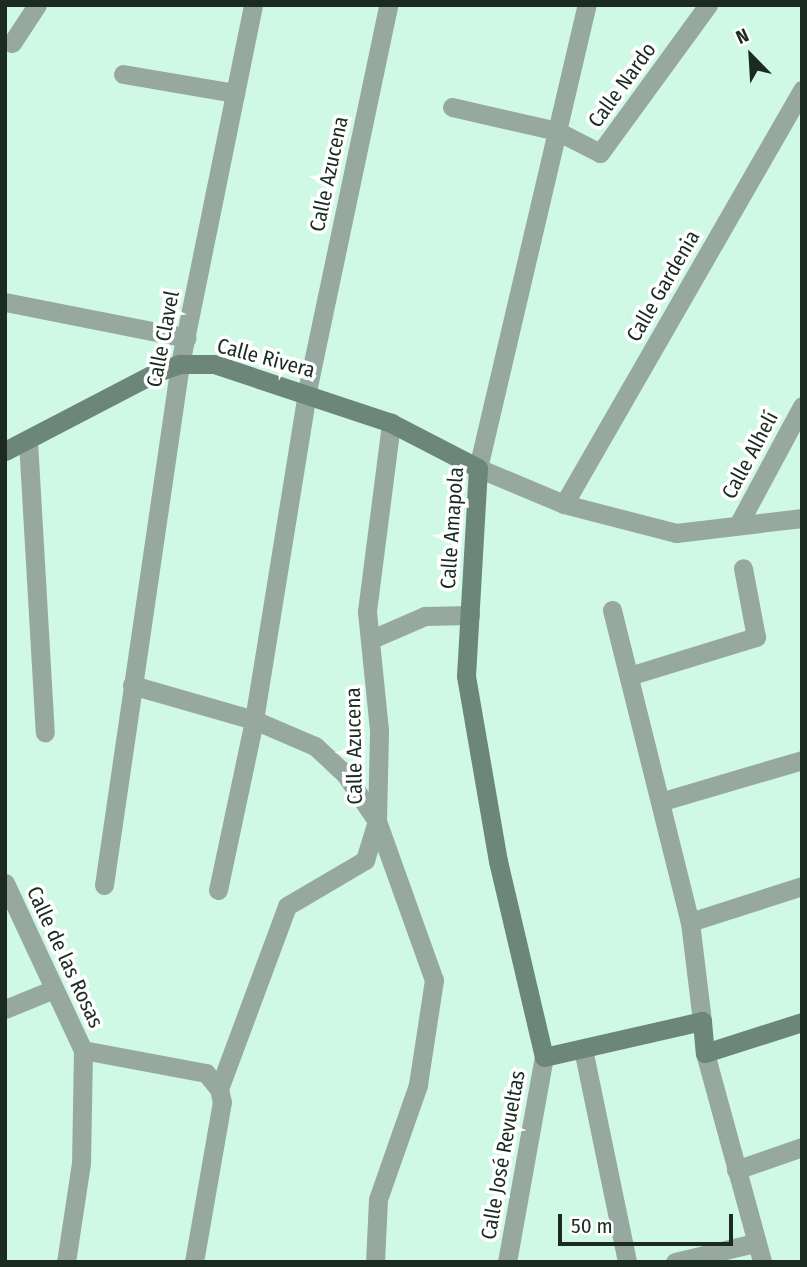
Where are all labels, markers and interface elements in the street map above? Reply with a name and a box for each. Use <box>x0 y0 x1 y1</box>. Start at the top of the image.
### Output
north arrow <box>716 21 786 91</box>
text: N <box>732 24 752 49</box>
street label: Calle Nardo <box>583 38 661 132</box>
street label: Calle Azucena <box>304 114 354 234</box>
street label: Calle Gardenia <box>621 226 705 346</box>
street label: Calle Clavel <box>141 289 185 389</box>
street label: Calle Rivera <box>214 333 318 383</box>
street label: Calle Alhelí <box>716 407 784 503</box>
street label: Calle Amapola <box>435 466 469 590</box>
street label: Calle Azucena <box>340 687 368 805</box>
street label: Calle de las Rosas <box>21 882 109 1032</box>
street label: Calle José Revueltas <box>476 1068 530 1242</box>
scale bar <box>562 1200 737 1244</box>
text: 50 m <box>571 1213 613 1239</box>

